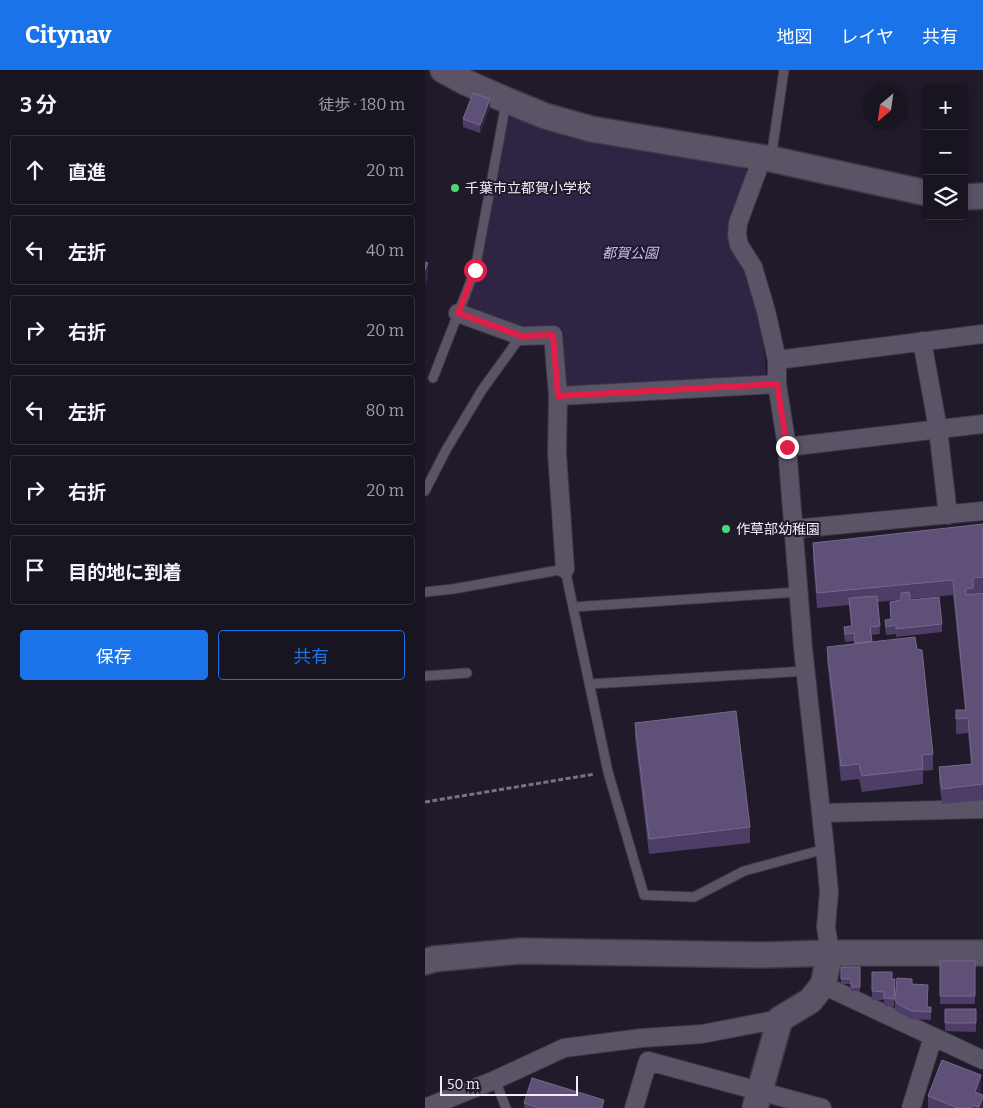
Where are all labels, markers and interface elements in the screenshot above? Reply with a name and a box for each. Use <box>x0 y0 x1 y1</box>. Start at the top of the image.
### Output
text: Citynav <box>25 21 111 49</box>
text: 地図 <box>777 26 813 48</box>
text: レイヤ <box>841 26 894 48</box>
text: 共有 <box>922 26 958 48</box>
north arrow <box>863 85 908 130</box>
map controls <box>923 85 968 220</box>
button: + <box>923 85 968 130</box>
text: 3 分 <box>20 92 57 118</box>
text: 徒歩 · 180 m <box>318 95 405 114</box>
button: − <box>923 130 968 175</box>
icon: ahead <box>21 156 49 184</box>
text: 直進 <box>68 161 106 184</box>
text: 20 m <box>367 161 404 180</box>
button: layers <box>923 175 968 220</box>
place label: 千葉市立都賀小学校 <box>465 180 591 197</box>
marker: 千葉市立都賀小学校 <box>449 182 461 194</box>
icon: left <box>21 236 49 264</box>
text: 左折 <box>68 241 106 264</box>
text: 40 m <box>366 241 404 260</box>
park label: 都賀公園 <box>602 245 660 262</box>
route start <box>464 259 487 282</box>
icon: right <box>21 316 49 344</box>
text: 右折 <box>68 321 106 344</box>
text: 20 m <box>367 321 404 340</box>
icon: left <box>21 396 49 424</box>
text: 左折 <box>68 401 106 424</box>
text: 80 m <box>366 401 404 420</box>
route end <box>776 436 799 459</box>
icon: right <box>21 476 49 504</box>
text: 右折 <box>68 481 106 504</box>
text: 20 m <box>367 481 404 500</box>
place label: 作草部幼稚園 <box>736 521 820 538</box>
marker: 作草部幼稚園 <box>720 523 732 535</box>
icon: arrive <box>21 556 49 584</box>
text: 目的地に到着 <box>68 561 182 584</box>
button: 保存 <box>20 630 208 680</box>
button: 共有 <box>218 630 405 680</box>
scale bar <box>440 1073 577 1096</box>
text: 50 m <box>447 1076 480 1093</box>

